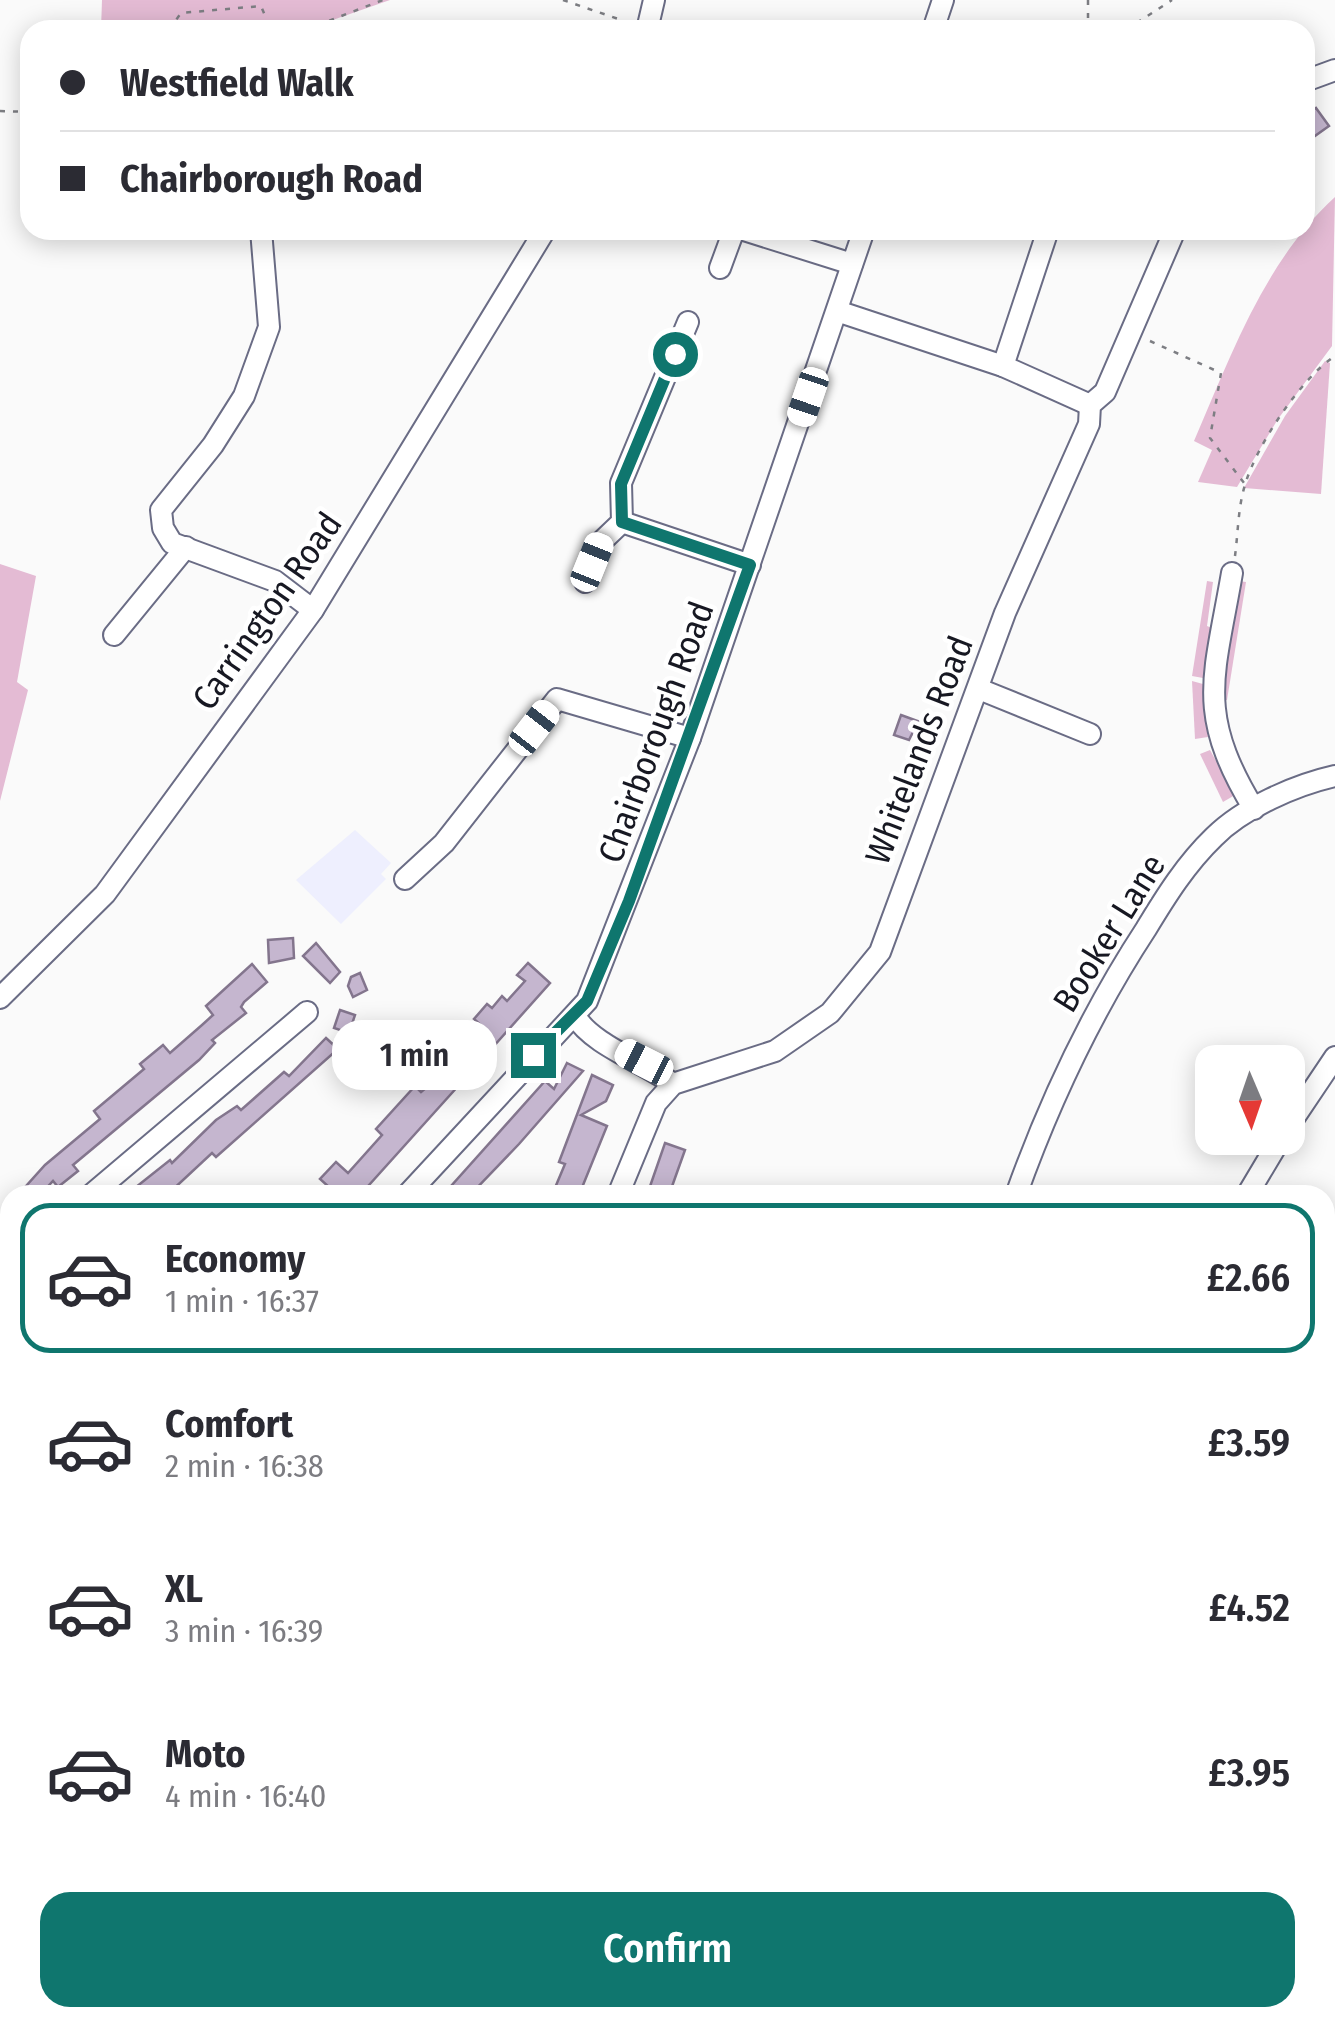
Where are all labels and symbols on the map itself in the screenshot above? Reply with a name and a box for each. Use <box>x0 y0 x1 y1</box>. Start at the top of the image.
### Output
route start <box>653 332 698 377</box>
car <box>784 364 832 430</box>
street label: Carrington Road <box>183 504 351 718</box>
car <box>567 529 617 595</box>
street label: Chairborough Road <box>589 596 723 868</box>
street label: Whitelands Road <box>856 630 982 870</box>
car <box>504 695 564 761</box>
street label: Booker Lane <box>1044 846 1174 1020</box>
callout: 1 min <box>333 1020 498 1090</box>
route end <box>511 1033 556 1078</box>
car <box>610 1035 678 1089</box>
north arrow <box>1195 1045 1305 1155</box>

